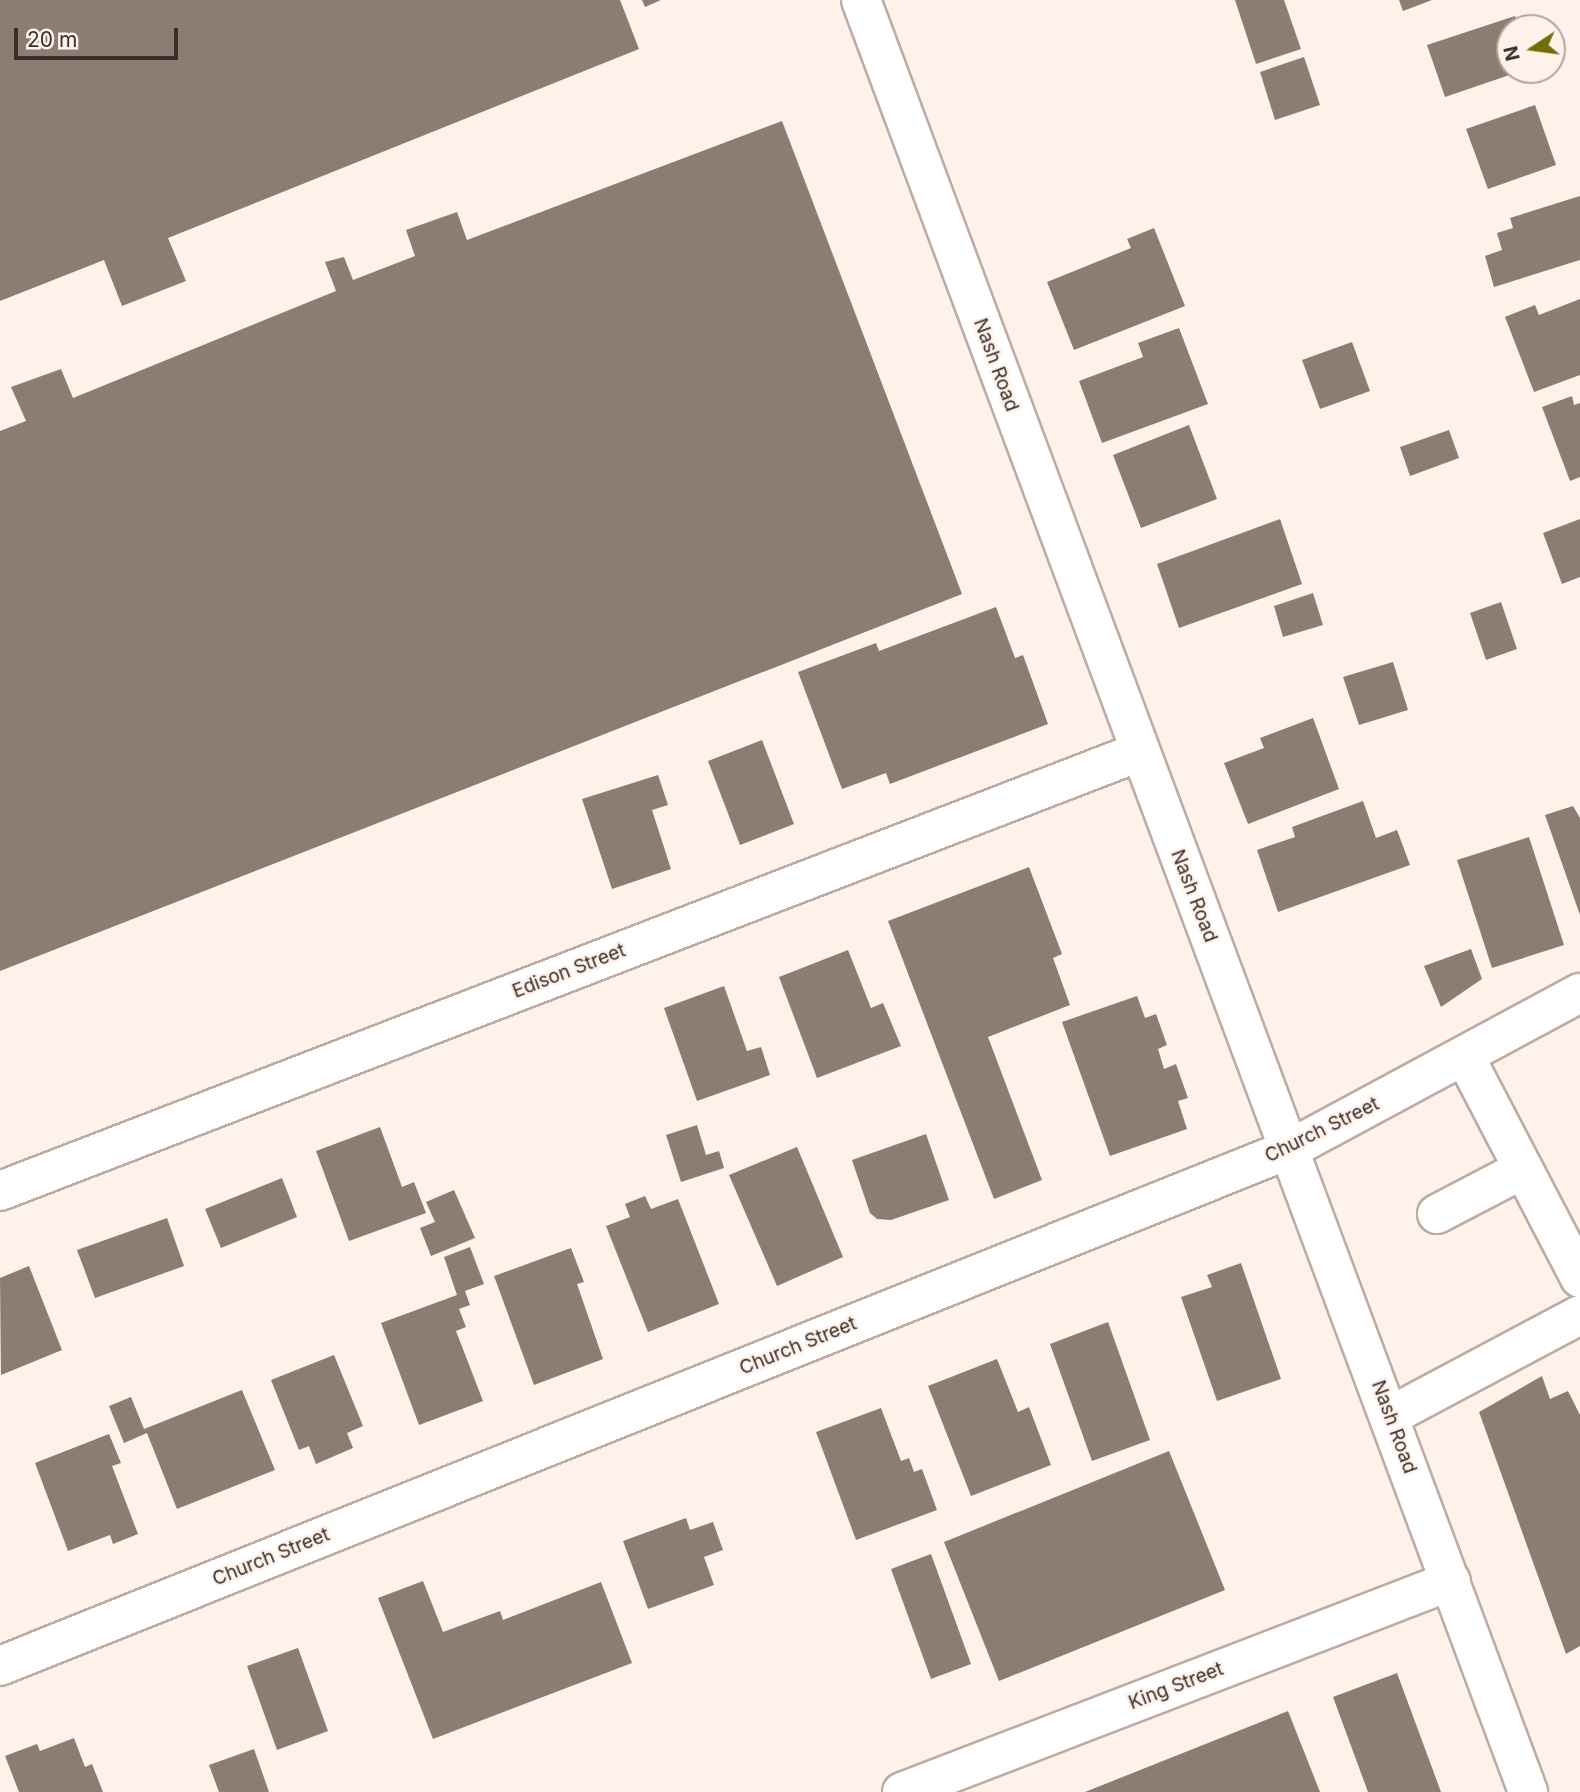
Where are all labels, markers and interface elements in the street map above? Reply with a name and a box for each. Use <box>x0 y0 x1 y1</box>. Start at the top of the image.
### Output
scale bar <box>18 14 182 58</box>
north arrow <box>1496 14 1566 84</box>
text: 20 m <box>27 27 77 52</box>
text: N <box>1499 44 1525 63</box>
street label: Nash Road <box>969 315 1023 415</box>
street label: Nash Road <box>1166 846 1222 946</box>
street label: Edison Street <box>509 939 629 1003</box>
street label: Church Street <box>1261 1093 1383 1167</box>
street label: Church Street <box>736 1312 860 1380</box>
street label: Nash Road <box>1367 1377 1421 1477</box>
street label: Church Street <box>209 1523 333 1591</box>
street label: King Street <box>1125 1658 1227 1714</box>

